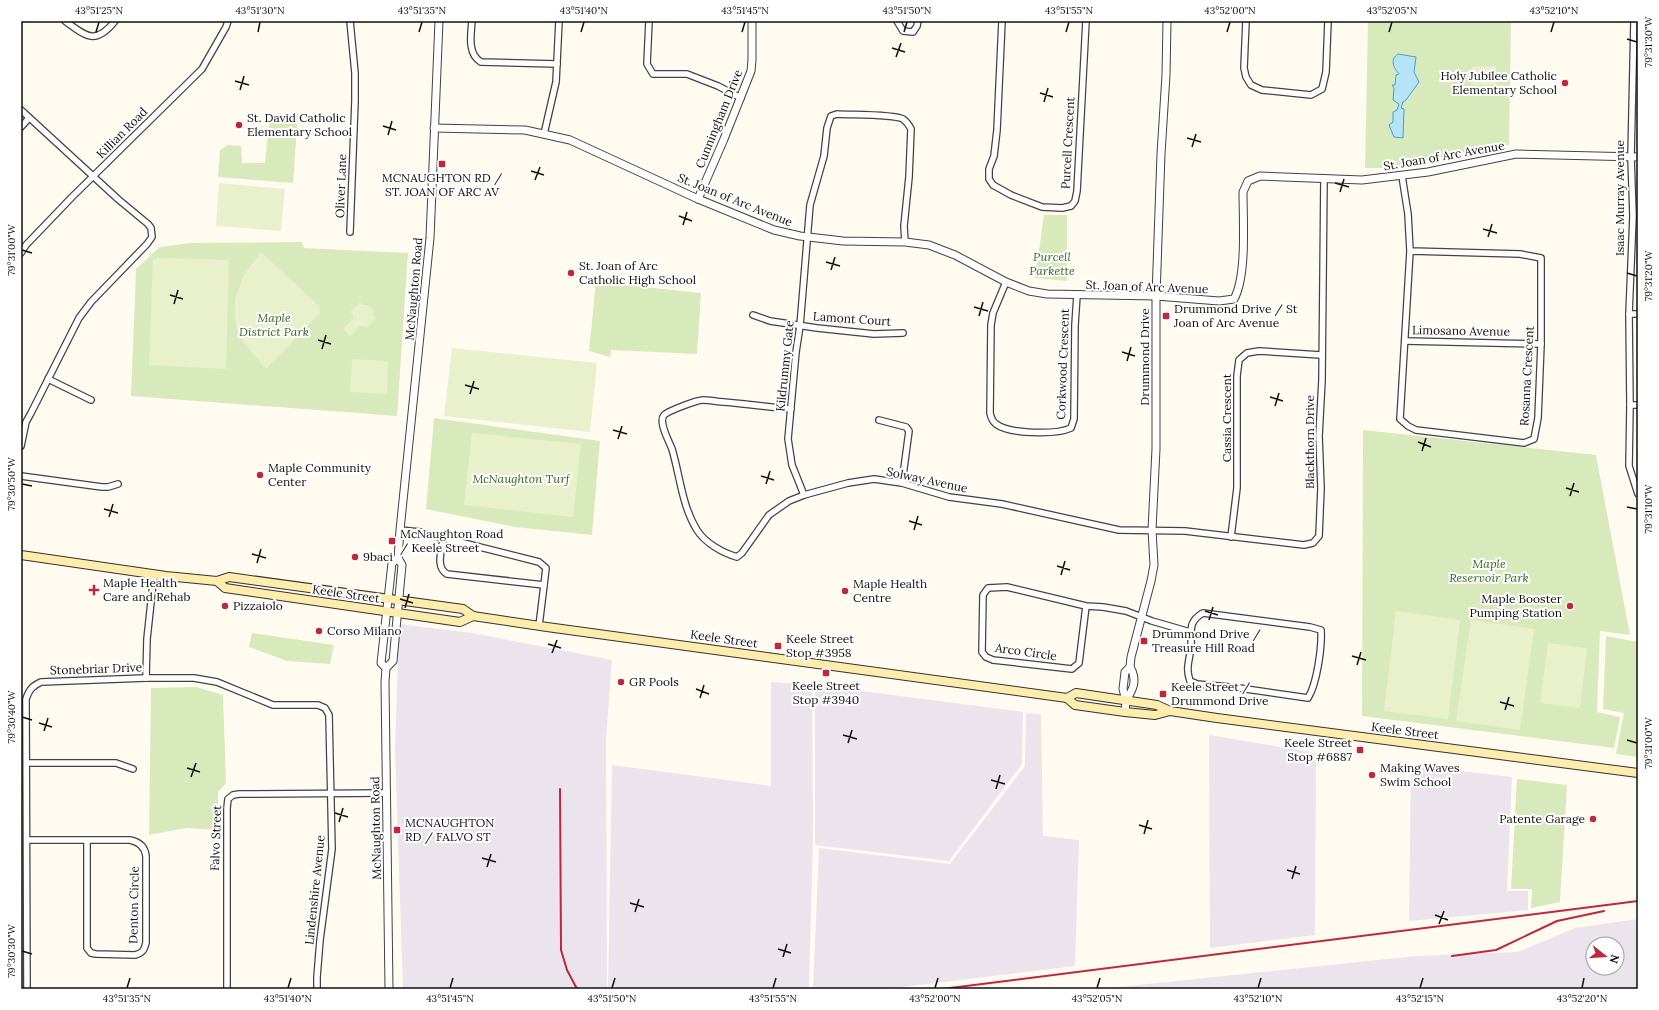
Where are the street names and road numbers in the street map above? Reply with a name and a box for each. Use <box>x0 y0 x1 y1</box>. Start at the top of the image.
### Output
street label: Cunningham Drive <box>692 67 745 170</box>
street label: Purcell Crescent <box>1058 96 1077 189</box>
street label: Killian Road <box>93 104 150 161</box>
street label: St. Joan of Arc Avenue <box>1382 137 1506 174</box>
street label: Isaac Murray Avenue <box>1612 139 1627 256</box>
street label: Oliver Lane <box>332 153 349 218</box>
street label: St. Joan of Arc Avenue <box>676 170 795 230</box>
street label: McNaughton Road <box>402 237 425 341</box>
street label: St. Joan of Arc Avenue <box>1085 277 1209 296</box>
street label: Lamont Court <box>812 308 892 329</box>
street label: Corkwood Crescent <box>1053 308 1072 420</box>
street label: Drummond Drive <box>1137 308 1152 406</box>
street label: Kildrummy Gate <box>772 319 797 412</box>
street label: Limosano Avenue <box>1412 322 1511 339</box>
street label: Rosanna Crescent <box>1516 325 1537 426</box>
street label: Cassia Crescent <box>1219 373 1234 462</box>
street label: Blackthorn Drive <box>1302 394 1317 489</box>
street label: Solway Avenue <box>885 464 970 496</box>
street label: Keele Street <box>311 581 381 606</box>
street label: Keele Street <box>689 626 759 651</box>
street label: Arco Circle <box>993 640 1058 663</box>
street label: Stonebriar Drive <box>50 659 143 678</box>
street label: Keele Street <box>1370 719 1440 742</box>
street label: McNaughton Road <box>367 776 384 880</box>
street label: Falvo Street <box>207 805 224 871</box>
street label: Lindenshire Avenue <box>301 834 328 946</box>
street label: Denton Circle <box>125 865 142 944</box>

